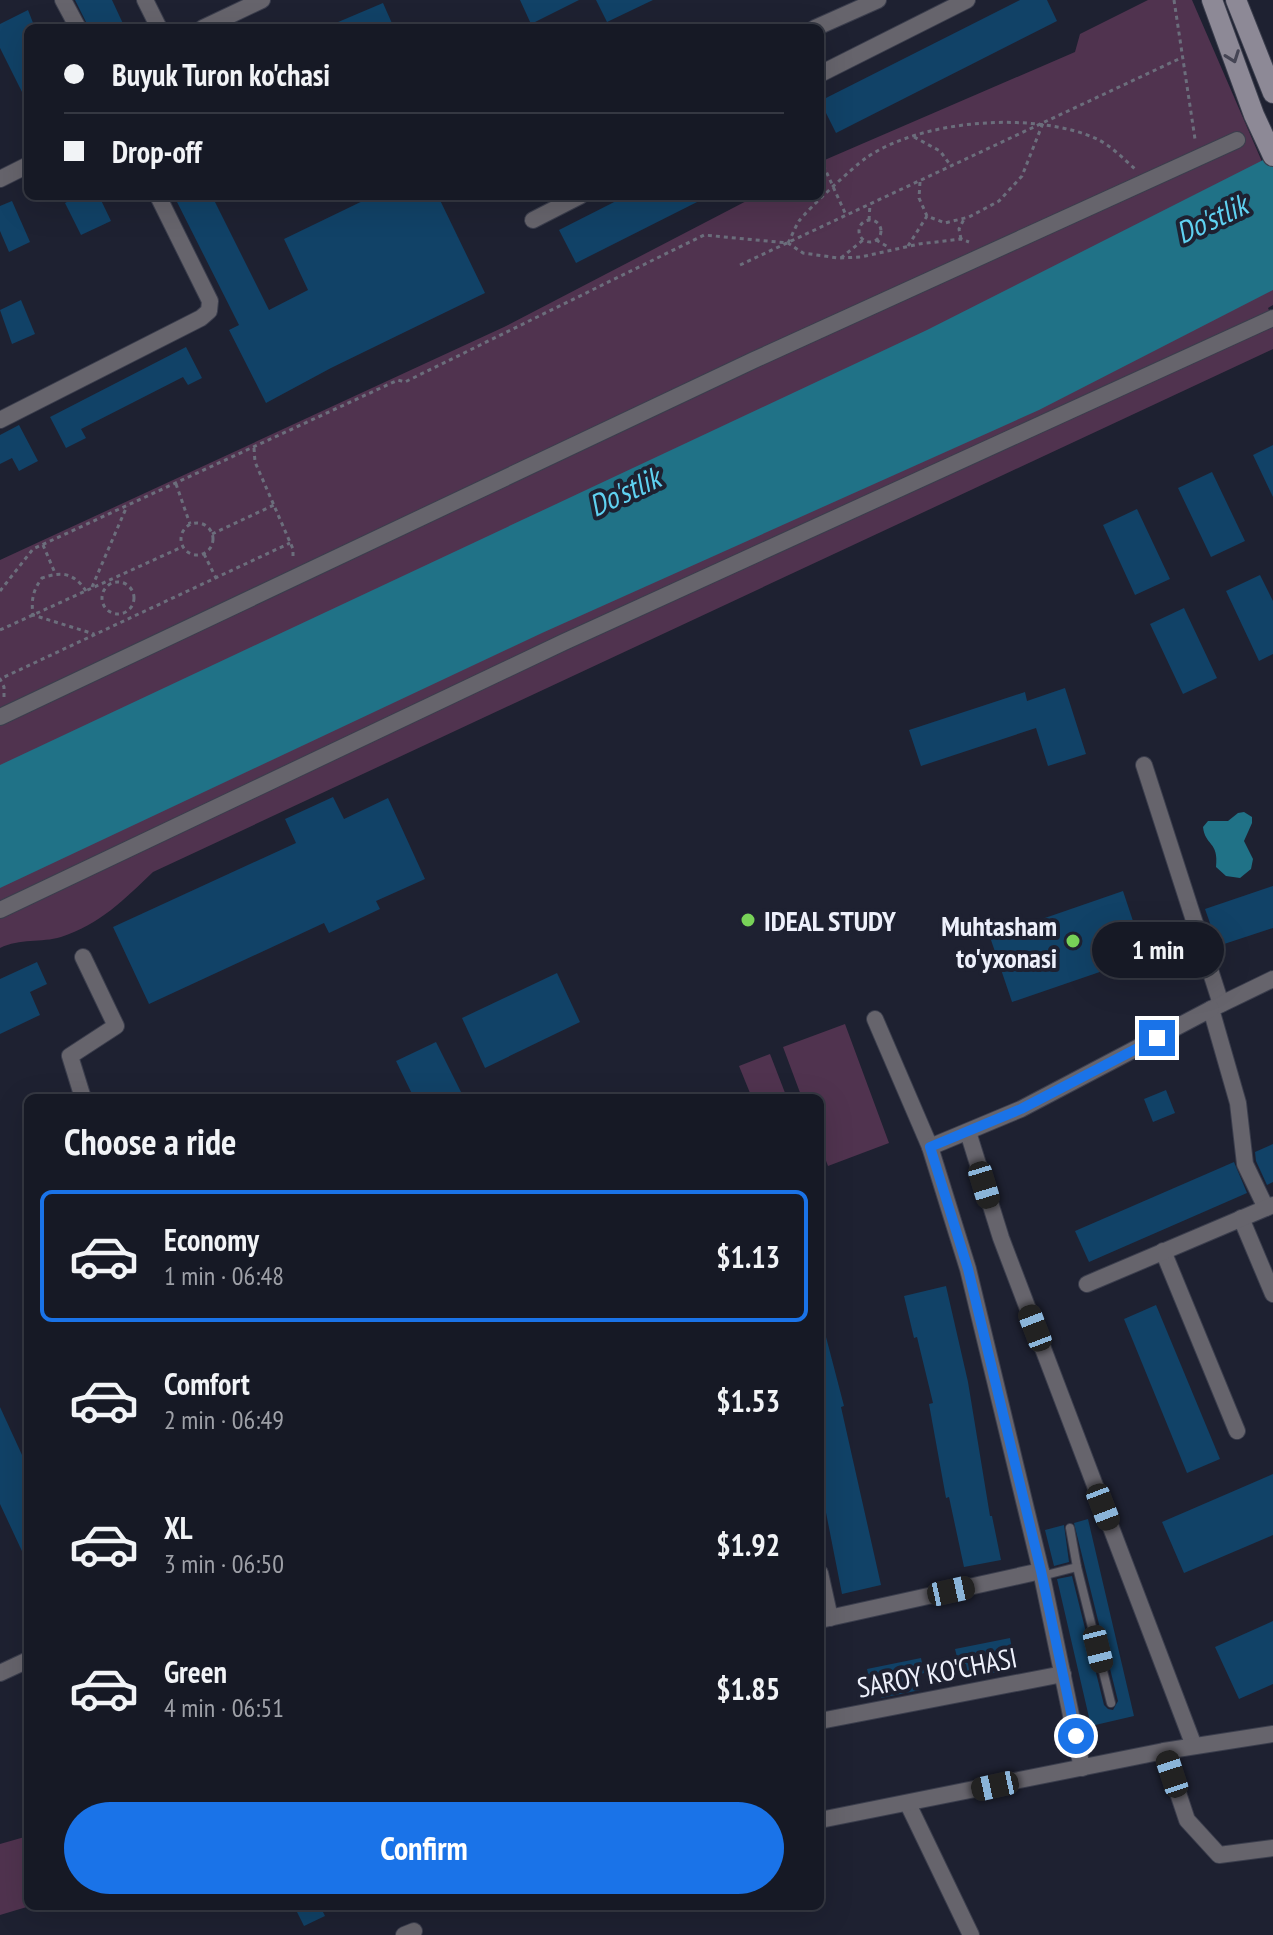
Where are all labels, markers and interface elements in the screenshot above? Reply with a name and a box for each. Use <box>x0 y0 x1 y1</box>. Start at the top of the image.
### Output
one-way arrow <box>1223 49 1240 63</box>
text: Buyuk Turon ko'chasi <box>112 55 330 94</box>
text: Drop-off <box>112 132 202 171</box>
water label: Do'stlik <box>1169 183 1256 251</box>
water label: Do'stlik <box>582 456 669 524</box>
place label: IDEAL STUDY <box>764 902 896 939</box>
place label: Muhtasham to'yxonasi <box>941 907 1057 976</box>
marker: IDEAL STUDY <box>739 911 757 929</box>
callout: 1 min <box>1091 922 1223 978</box>
marker: Muhtasham to'yxonasi <box>1064 932 1082 950</box>
text: 1 min <box>1132 933 1184 966</box>
route end <box>1139 1020 1175 1056</box>
text: Choose a ride <box>64 1118 236 1165</box>
car <box>966 1159 1002 1211</box>
icon: car <box>68 1220 140 1292</box>
text: Economy <box>164 1220 259 1259</box>
text: $1.13 <box>716 1237 780 1276</box>
text: 1 min · 06:48 <box>164 1259 284 1292</box>
car <box>1015 1301 1055 1355</box>
icon: car <box>68 1364 140 1436</box>
text: Comfort <box>164 1364 250 1403</box>
text: $1.53 <box>716 1381 780 1420</box>
text: 2 min · 06:49 <box>164 1403 284 1436</box>
car <box>1083 1480 1123 1534</box>
icon: car <box>68 1508 140 1580</box>
text: XL <box>164 1508 193 1547</box>
text: $1.92 <box>716 1525 780 1564</box>
text: 3 min · 06:50 <box>164 1547 284 1580</box>
car <box>925 1574 977 1608</box>
car <box>1081 1623 1115 1675</box>
street label: SAROY KO'CHASI <box>854 1638 1020 1706</box>
icon: car <box>68 1652 140 1724</box>
text: Green <box>164 1652 227 1691</box>
text: $1.85 <box>716 1669 780 1708</box>
text: 4 min · 06:51 <box>164 1691 284 1724</box>
route start <box>1058 1718 1094 1754</box>
car <box>1153 1747 1191 1801</box>
car <box>969 1769 1021 1803</box>
button: Confirm <box>64 1802 784 1894</box>

